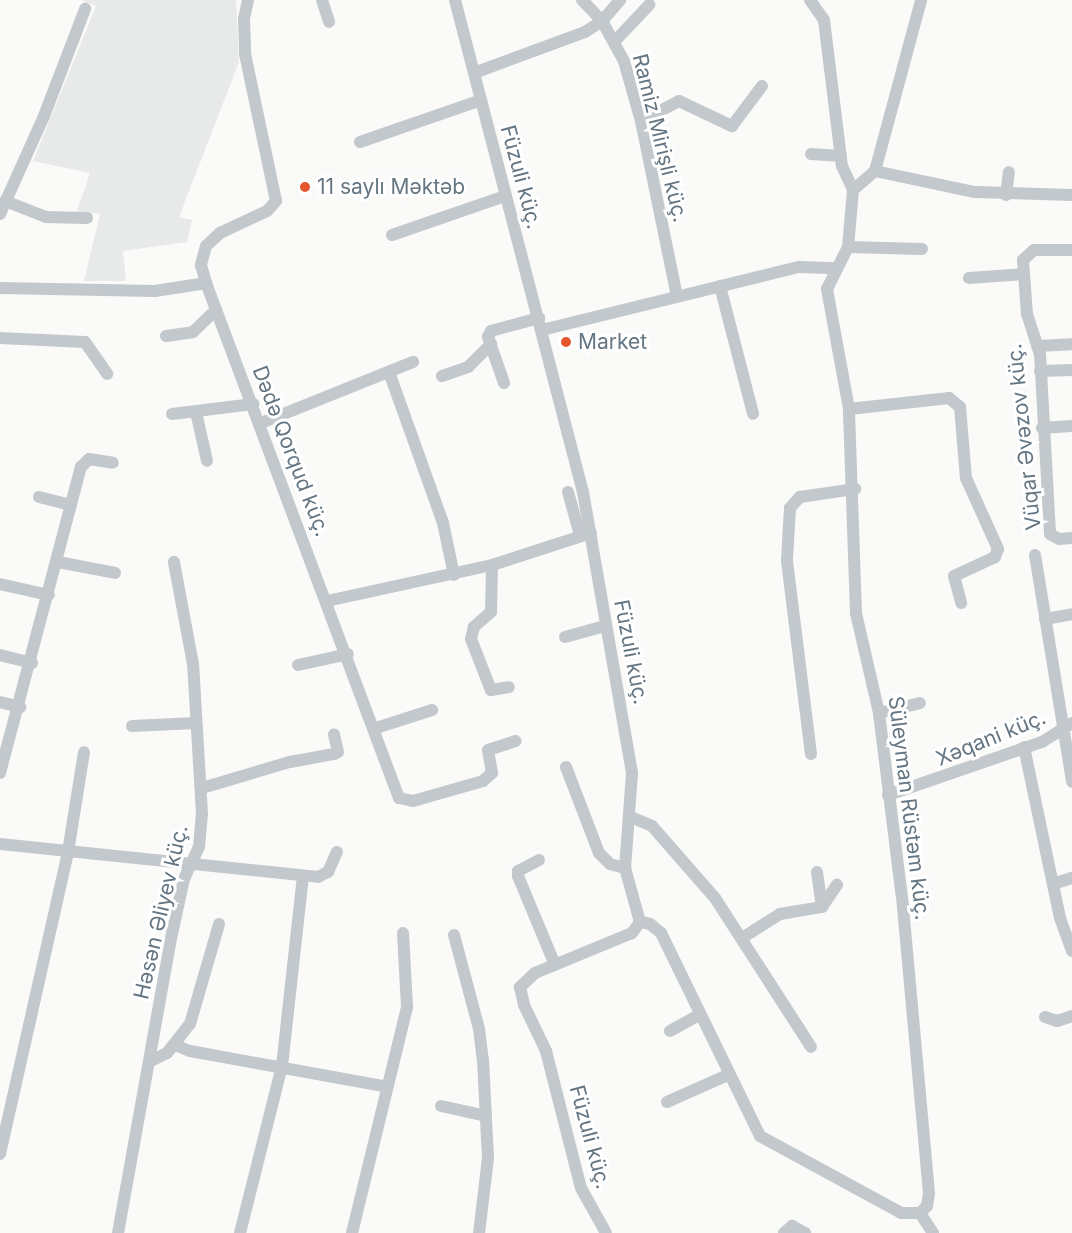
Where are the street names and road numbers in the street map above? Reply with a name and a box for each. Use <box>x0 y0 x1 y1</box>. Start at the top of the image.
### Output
street label: Ramiz Mirişli küç. <box>627 51 693 225</box>
street label: Füzuli küç. <box>495 122 547 232</box>
street label: Vüqar Əvəzov küç. <box>1002 342 1046 532</box>
street label: Dədə Qorqud küç. <box>247 362 335 540</box>
street label: Füzuli küç. <box>609 597 653 707</box>
street label: Süleyman Rüstəm küç. <box>883 695 935 921</box>
street label: Xəqani küç. <box>932 705 1050 771</box>
street label: Həsən Əliyev küç. <box>129 822 193 1002</box>
street label: Füzuli küç. <box>564 1082 616 1192</box>

